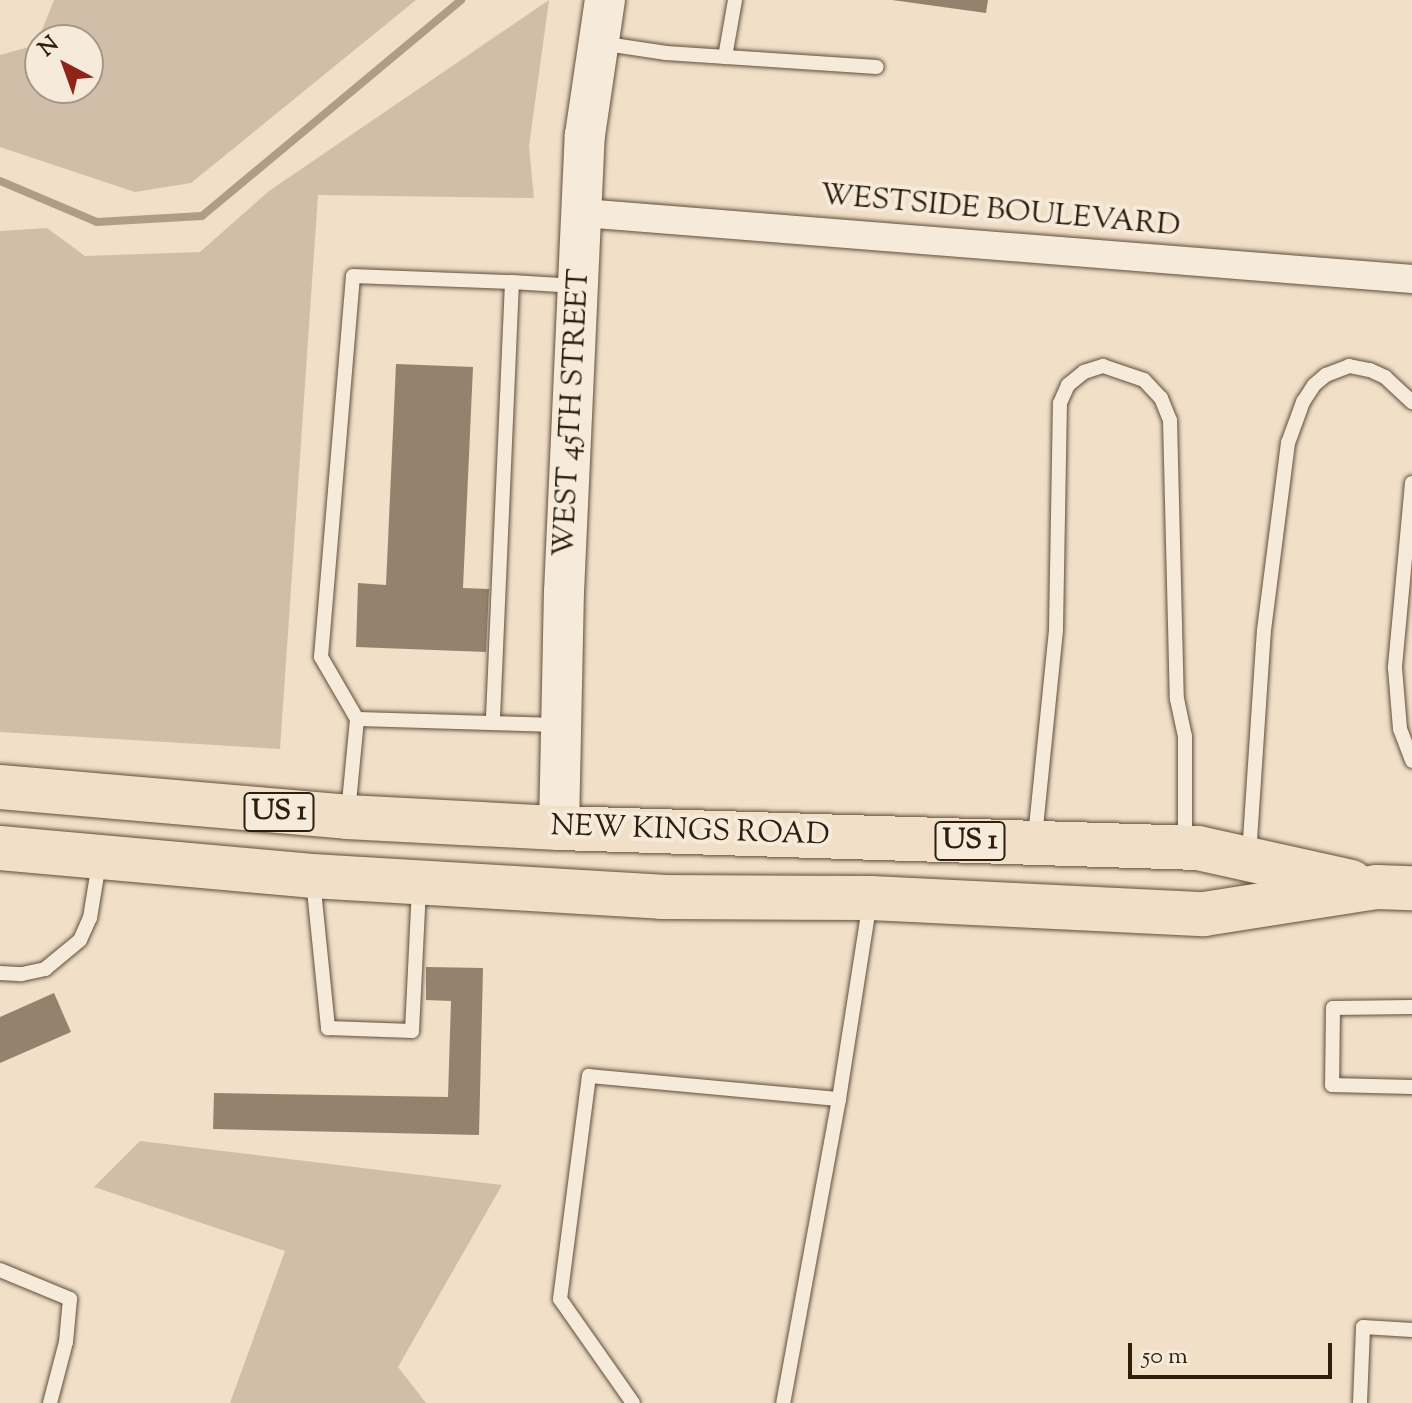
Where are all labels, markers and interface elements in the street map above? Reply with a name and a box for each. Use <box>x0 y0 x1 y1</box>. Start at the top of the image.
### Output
north arrow <box>24 24 104 104</box>
text: N <box>32 30 67 65</box>
street label: WESTSIDE BOULEVARD <box>819 178 1181 246</box>
street label: WEST 45TH STREET <box>547 268 599 558</box>
road number: US 1 <box>243 788 315 836</box>
street label: NEW KINGS ROAD <box>550 809 830 855</box>
road number: US 1 <box>934 817 1006 865</box>
scale bar <box>1132 1327 1336 1377</box>
text: 50 m <box>1142 1340 1188 1374</box>

